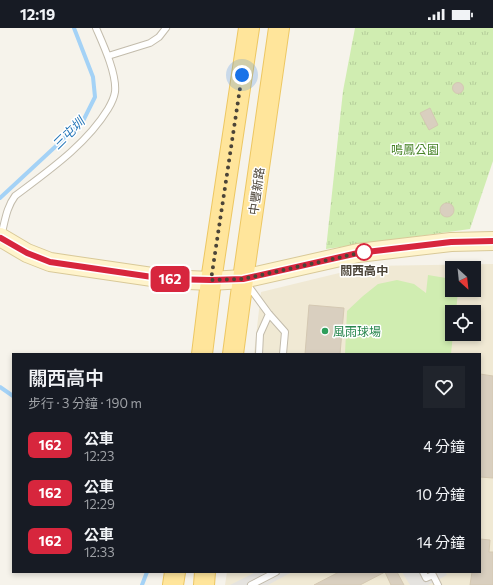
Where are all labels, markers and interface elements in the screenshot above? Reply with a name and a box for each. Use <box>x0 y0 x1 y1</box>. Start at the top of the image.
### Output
text: 12:19 <box>20 5 55 23</box>
your location <box>232 65 252 85</box>
water label: 三屯圳 <box>49 112 89 152</box>
park label: 鳴鳳公園 <box>391 142 439 156</box>
street label: 中豐新路 <box>246 166 266 216</box>
marker: 關西高中 <box>355 243 373 261</box>
north arrow <box>445 261 481 297</box>
map controls <box>445 261 481 341</box>
place label: 關西高中 <box>340 263 388 277</box>
line badge: 162 <box>147 266 193 292</box>
text: 162 <box>159 270 181 287</box>
button: locate <box>445 305 481 341</box>
place label: 風雨球場 <box>333 324 381 338</box>
marker: 風雨球場 <box>320 326 330 336</box>
text: 關西高中 <box>28 366 104 389</box>
button: heart <box>423 366 465 408</box>
text: 步行 · 3 分鐘 · 190 m <box>28 395 142 411</box>
text: 公車 <box>84 429 114 447</box>
text: 162 <box>39 436 61 453</box>
text: 4 分鐘 <box>423 437 465 455</box>
text: 12:23 <box>84 448 114 464</box>
text: 公車 <box>84 477 114 495</box>
text: 162 <box>39 484 61 501</box>
text: 10 分鐘 <box>416 485 465 503</box>
text: 12:29 <box>84 496 115 512</box>
text: 公車 <box>84 525 114 543</box>
text: 162 <box>39 532 61 549</box>
text: 14 分鐘 <box>417 533 465 551</box>
text: 12:33 <box>84 544 115 560</box>

